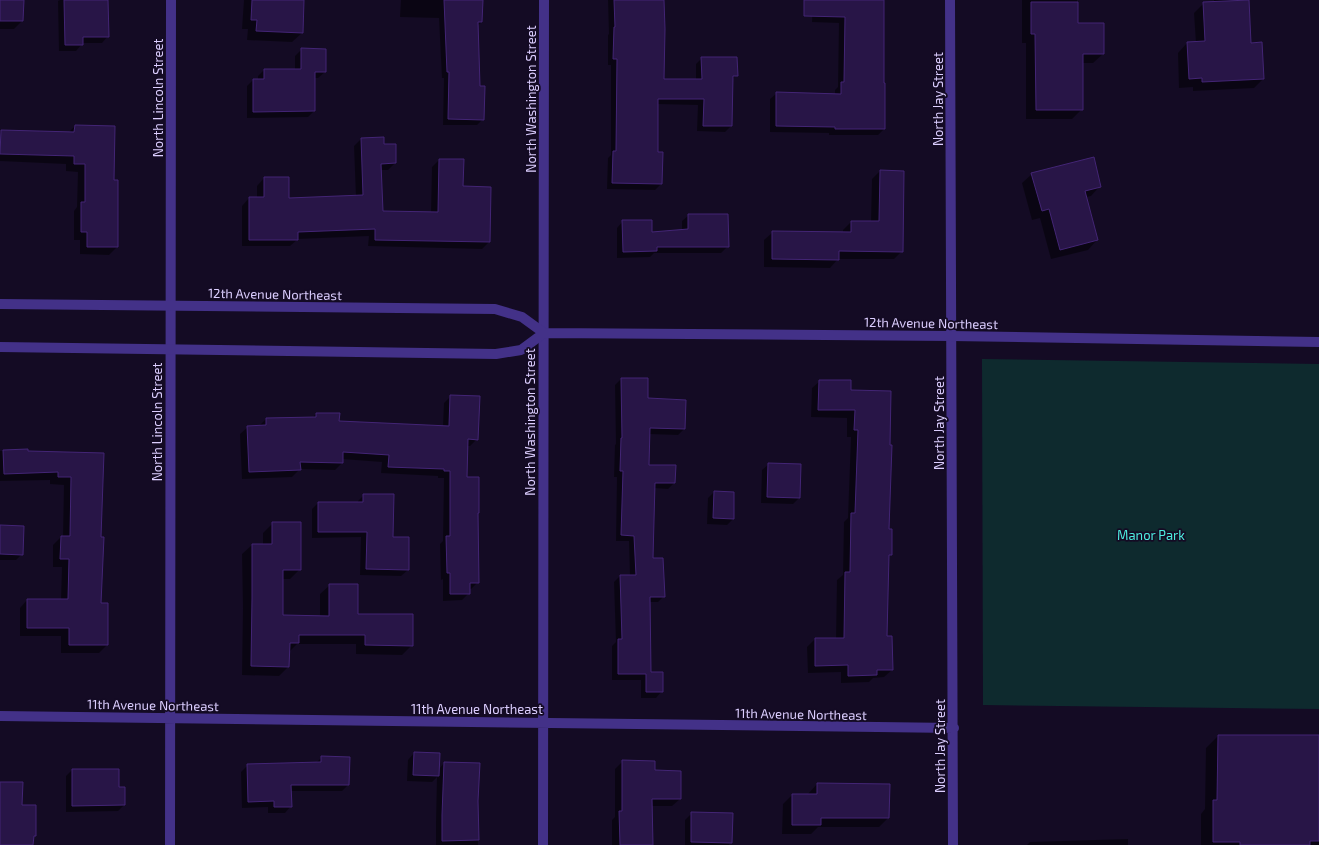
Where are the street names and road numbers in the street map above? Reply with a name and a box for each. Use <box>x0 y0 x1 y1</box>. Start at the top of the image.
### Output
street label: North Washington Street <box>523 25 539 173</box>
street label: North Lincoln Street <box>150 39 166 157</box>
street label: North Jay Street <box>930 52 946 146</box>
street label: 12th Avenue Northeast <box>208 285 342 303</box>
street label: 12th Avenue Northeast <box>864 314 998 332</box>
street label: North Washington Street <box>522 348 538 496</box>
street label: North Lincoln Street <box>149 363 165 481</box>
street label: North Jay Street <box>931 376 947 470</box>
street label: 11th Avenue Northeast <box>87 696 219 714</box>
street label: North Jay Street <box>932 699 948 793</box>
street label: 11th Avenue Northeast <box>411 701 543 717</box>
street label: 11th Avenue Northeast <box>735 705 867 723</box>

